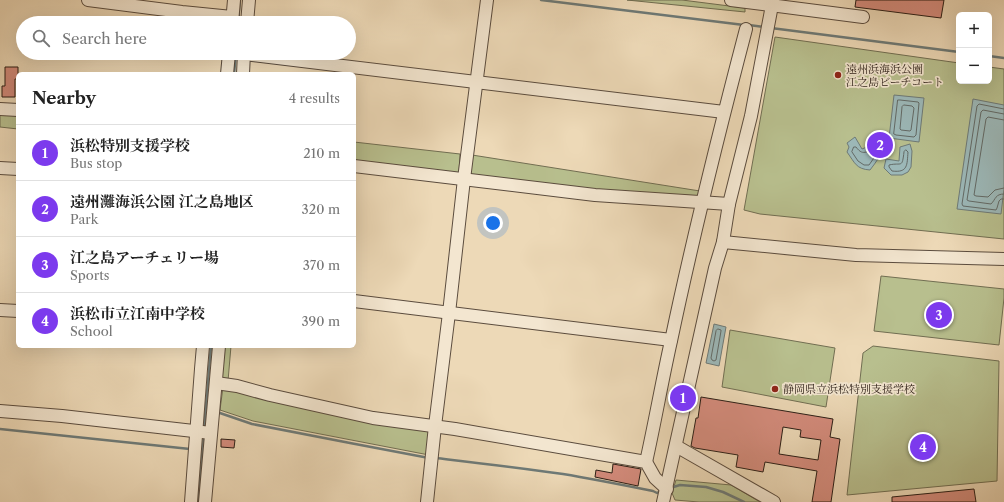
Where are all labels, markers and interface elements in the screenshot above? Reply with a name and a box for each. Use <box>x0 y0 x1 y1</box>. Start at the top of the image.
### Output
map controls <box>956 12 992 84</box>
button: + <box>956 12 992 48</box>
search box <box>16 16 356 60</box>
icon: search <box>30 27 52 49</box>
text: Search here <box>62 29 147 48</box>
button: − <box>956 48 992 84</box>
place label: 遠州浜海浜公園 江之島ビーチコート <box>846 62 944 89</box>
marker: 遠州浜海浜公園 江之島ビーチコート <box>833 70 843 80</box>
text: Nearby <box>32 88 96 108</box>
text: 4 results <box>289 90 340 106</box>
pin: 2 <box>867 130 893 160</box>
text: 浜松特別支援学校 <box>70 136 190 155</box>
text: 1 <box>42 145 48 161</box>
text: 210 m <box>303 145 340 161</box>
text: Bus stop <box>70 155 122 171</box>
text: 遠州灘海浜公園 江之島地区 <box>70 192 254 211</box>
text: 2 <box>41 201 49 217</box>
text: 320 m <box>302 201 340 217</box>
text: Park <box>70 211 98 227</box>
your location <box>483 213 503 233</box>
text: 江之島アーチェリー場 <box>70 248 219 267</box>
text: 3 <box>41 257 49 273</box>
text: 370 m <box>303 257 340 273</box>
text: Sports <box>70 267 109 283</box>
pin: 3 <box>926 300 952 330</box>
text: 浜松市立江南中学校 <box>70 304 205 323</box>
text: 4 <box>41 313 49 329</box>
text: 390 m <box>301 313 340 329</box>
text: School <box>70 323 113 339</box>
place label: 静岡県立浜松特別支援学校 <box>783 382 915 396</box>
pin: 1 <box>670 383 696 413</box>
marker: 静岡県立浜松特別支援学校 <box>770 384 780 394</box>
pin: 4 <box>910 432 936 462</box>

